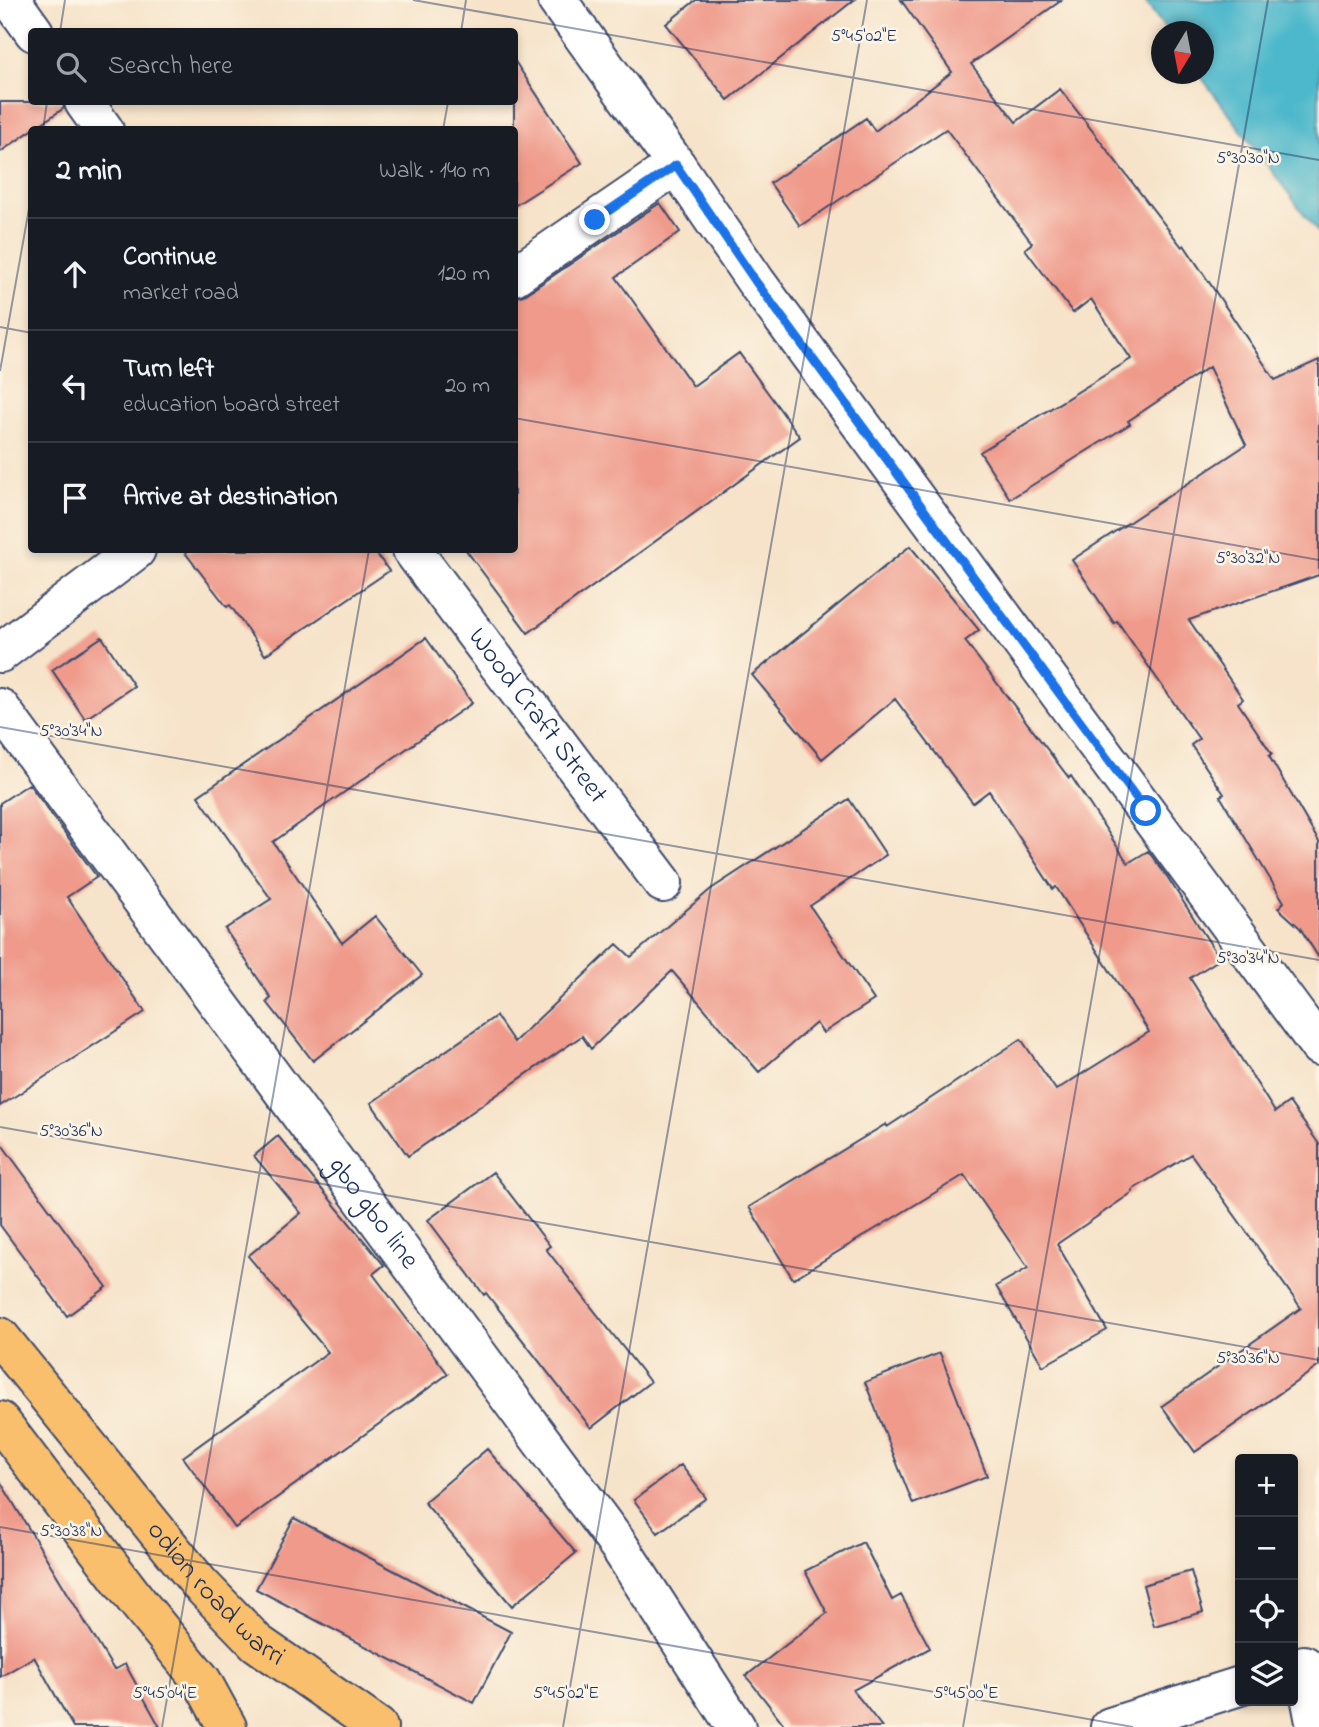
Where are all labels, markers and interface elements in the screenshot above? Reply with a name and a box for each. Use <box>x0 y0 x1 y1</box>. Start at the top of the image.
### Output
north arrow <box>1151 21 1214 84</box>
text: 5°45'02"E <box>831 24 897 50</box>
search box <box>28 28 518 105</box>
icon: search <box>52 48 90 86</box>
text: Search here <box>108 48 233 86</box>
text: 5°30'30"N <box>1216 146 1280 172</box>
text: 2 min <box>56 150 122 194</box>
text: Walk · 140 m <box>379 155 490 188</box>
route end <box>579 204 610 235</box>
text: Continue <box>123 239 216 277</box>
icon: ahead <box>56 255 94 293</box>
text: 120 m <box>438 258 490 291</box>
text: market road <box>123 277 239 310</box>
text: Turn left <box>123 351 214 389</box>
icon: left <box>56 367 94 405</box>
text: 20 m <box>445 370 490 403</box>
text: education board street <box>123 389 340 422</box>
icon: arrive <box>56 479 94 517</box>
text: Arrive at destination <box>123 479 338 517</box>
text: 5°30'32"N <box>1216 546 1280 572</box>
street label: Wood Craft Street <box>457 619 617 813</box>
text: 5°30'34"N <box>39 719 103 745</box>
route start <box>1130 795 1161 826</box>
text: 5°30'34"N <box>1216 946 1280 972</box>
text: 5°30'36"N <box>39 1119 103 1145</box>
street label: gbo gbo line <box>317 1147 429 1279</box>
text: 5°30'36"N <box>1216 1346 1280 1372</box>
map controls <box>1235 1454 1298 1706</box>
button: + <box>1235 1454 1298 1517</box>
street label: odion road warri <box>136 1512 293 1677</box>
button: − <box>1235 1517 1298 1580</box>
text: 5°30'38"N <box>40 1519 102 1545</box>
button: locate <box>1235 1580 1298 1643</box>
button: layers <box>1235 1643 1298 1706</box>
text: 5°45'04"E <box>132 1681 198 1707</box>
text: 5°45'02"E <box>533 1681 599 1707</box>
text: 5°45'00"E <box>933 1681 999 1707</box>

